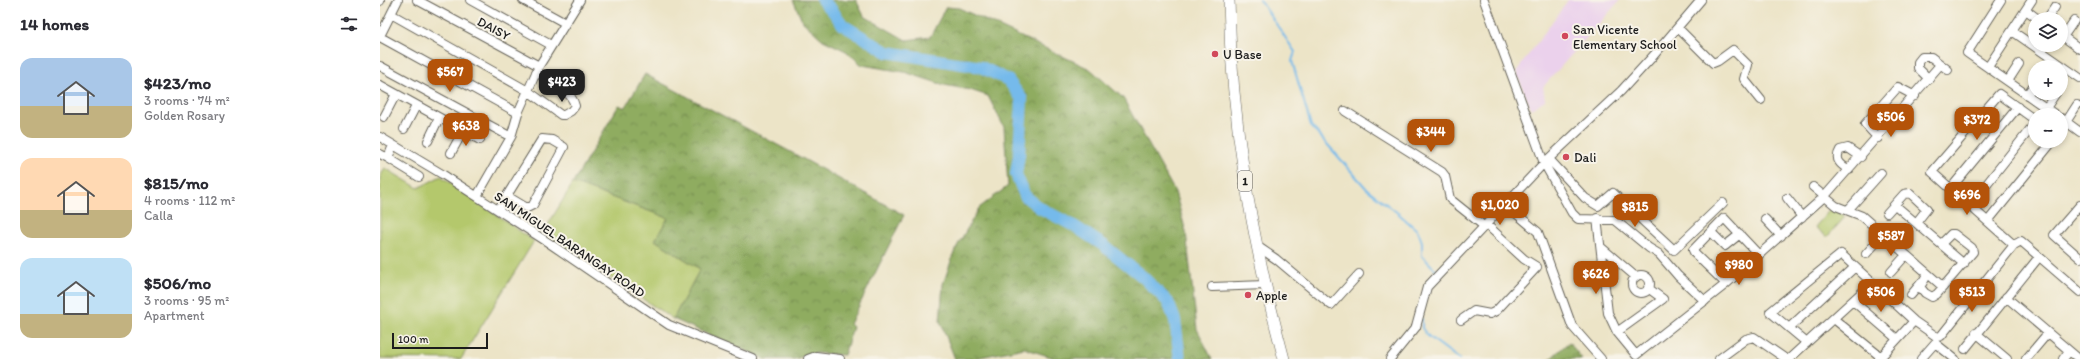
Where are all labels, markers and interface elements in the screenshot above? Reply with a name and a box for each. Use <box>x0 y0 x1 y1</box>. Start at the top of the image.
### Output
map controls <box>2028 12 2068 148</box>
button: layers <box>2028 12 2068 52</box>
icon: filters <box>338 13 360 35</box>
text: 14 homes <box>20 14 89 34</box>
street label: DAISY <box>475 14 513 44</box>
place label: San Vicente Elementary School <box>1573 22 1677 52</box>
marker: San Vicente Elementary School <box>1560 31 1570 41</box>
place label: U Base <box>1223 47 1262 62</box>
marker: U Base <box>1210 49 1220 59</box>
pin: $567 <box>426 59 474 93</box>
button: + <box>2028 60 2068 100</box>
text: $567 <box>437 64 463 79</box>
pin: $423 <box>538 69 586 103</box>
text: $423/mo <box>144 73 211 93</box>
icon: home <box>52 74 100 122</box>
text: $423 <box>548 74 576 89</box>
text: 3 rooms · 74 m² <box>144 93 230 108</box>
pin: $506 <box>1867 104 1915 138</box>
pin: $372 <box>1953 107 2001 141</box>
text: Golden Rosary <box>144 108 225 123</box>
button: − <box>2028 108 2068 148</box>
text: $506 <box>1877 109 1905 124</box>
text: $372 <box>1964 112 1990 127</box>
pin: $638 <box>442 113 490 147</box>
text: $638 <box>452 118 480 133</box>
pin: $344 <box>1407 119 1455 153</box>
text: $344 <box>1416 124 1446 139</box>
place label: Dali <box>1574 150 1596 165</box>
marker: Dali <box>1561 152 1571 162</box>
road number: 1 <box>1238 171 1252 191</box>
text: $815/mo <box>144 173 209 193</box>
icon: home <box>52 174 100 222</box>
pin: $696 <box>1943 182 1991 216</box>
text: $696 <box>1953 187 1981 202</box>
street label: SAN MIGUEL BARANGAY ROAD <box>492 188 648 301</box>
pin: $1,020 <box>1467 192 1533 226</box>
text: 4 rooms · 112 m² <box>144 193 235 208</box>
pin: $815 <box>1611 194 1659 228</box>
text: $1,020 <box>1481 197 1519 212</box>
text: $815 <box>1622 199 1648 214</box>
text: Calla <box>144 208 173 223</box>
pin: $587 <box>1867 223 1915 257</box>
text: $587 <box>1878 228 1905 243</box>
pin: $980 <box>1715 252 1763 286</box>
text: $980 <box>1725 257 1753 272</box>
pin: $626 <box>1572 261 1620 295</box>
text: $626 <box>1582 266 1610 281</box>
text: $506/mo <box>144 273 211 293</box>
icon: home <box>52 274 100 322</box>
pin: $506 <box>1857 279 1905 313</box>
pin: $513 <box>1948 279 1996 313</box>
text: $506 <box>1867 284 1895 299</box>
text: $513 <box>1959 284 1985 299</box>
place label: Apple <box>1256 288 1288 303</box>
marker: Apple <box>1243 290 1253 300</box>
text: 3 rooms · 95 m² <box>144 293 229 308</box>
text: Apartment <box>144 308 205 323</box>
scale bar <box>392 331 488 350</box>
text: 100 m <box>398 333 428 346</box>

